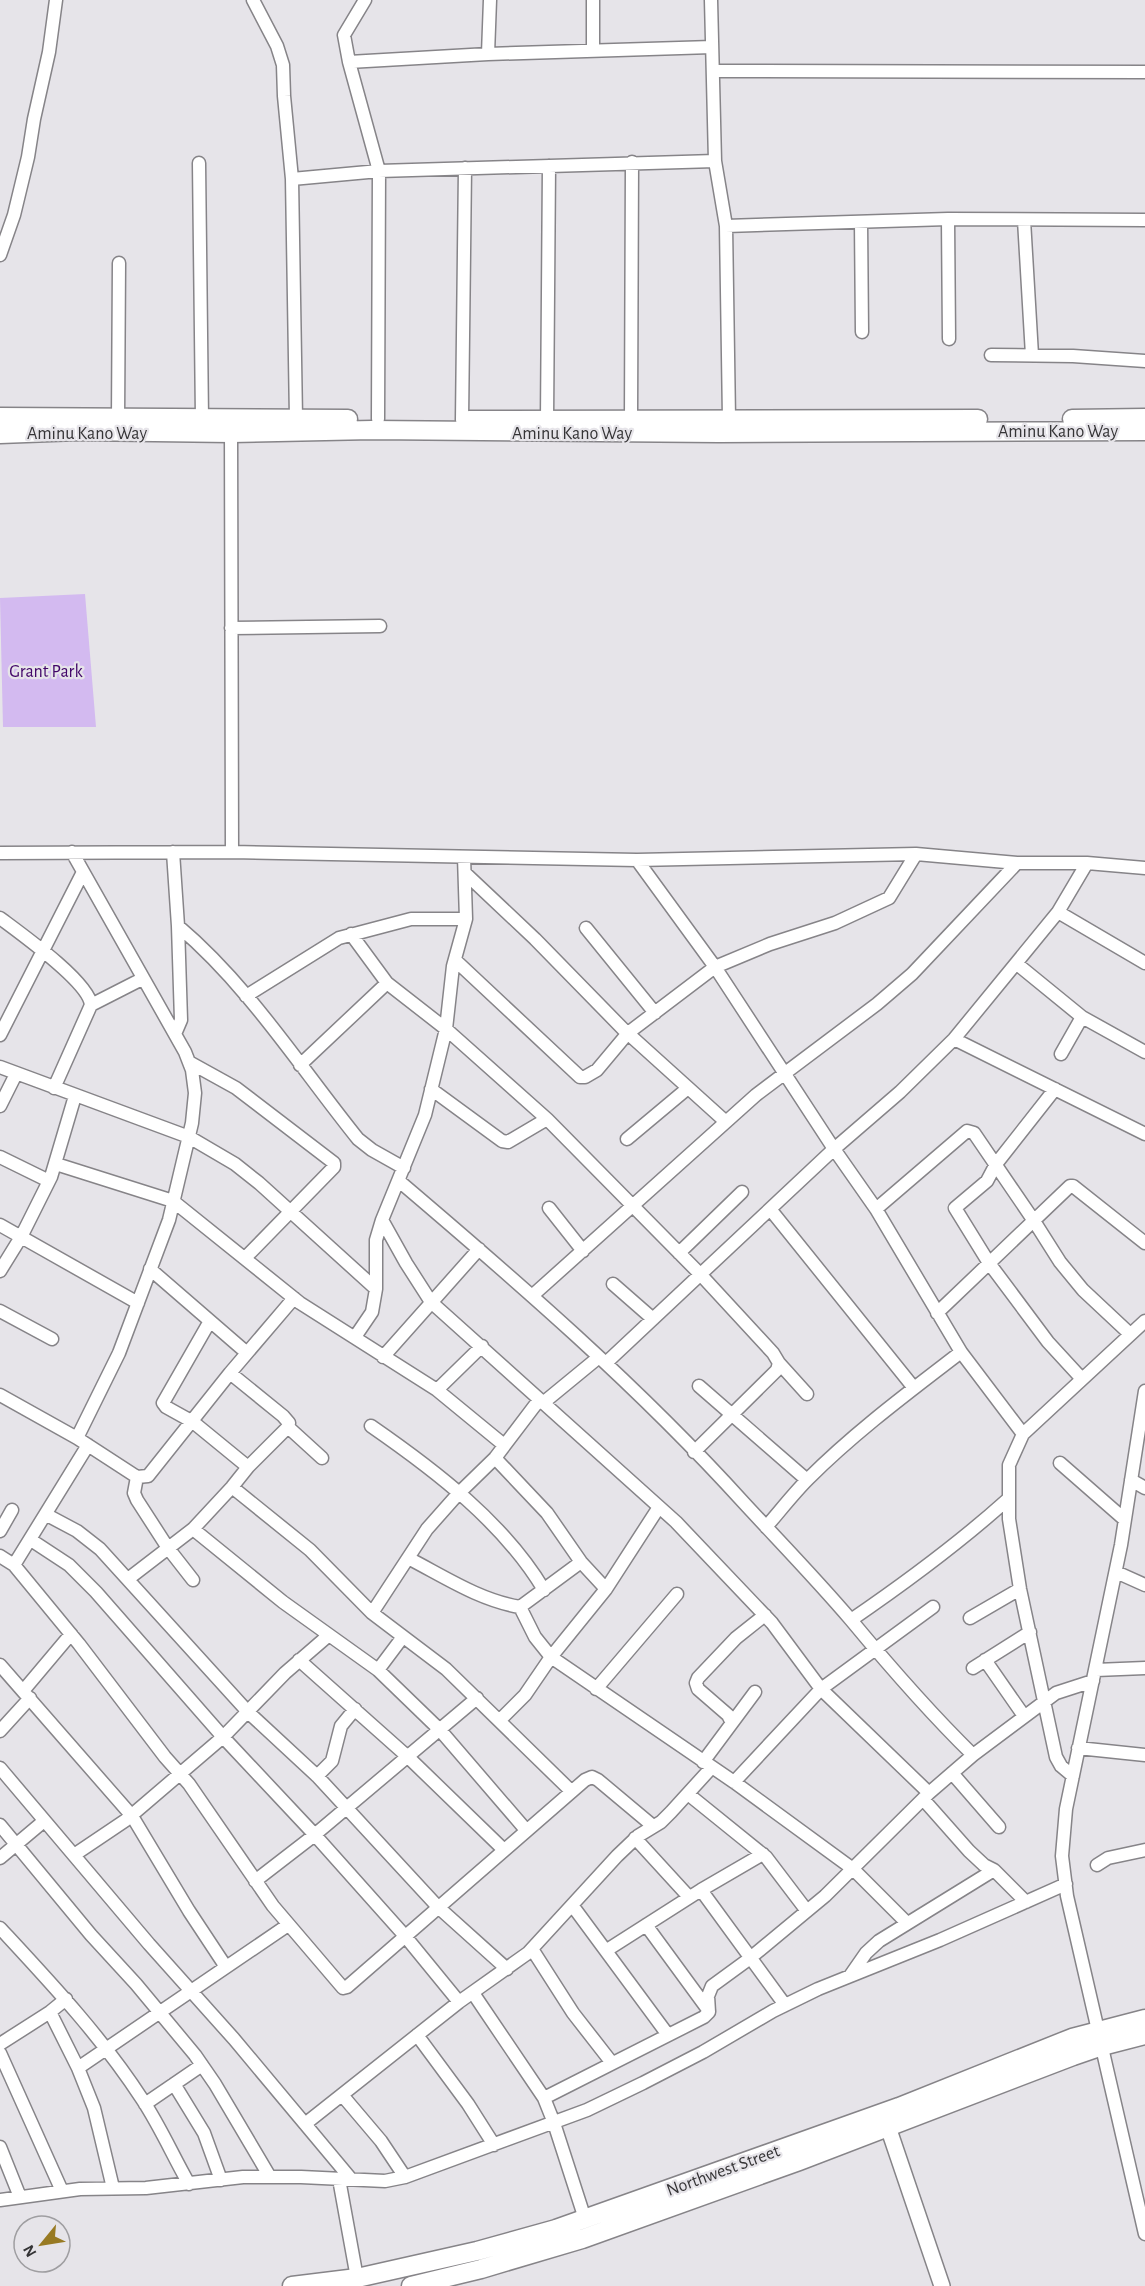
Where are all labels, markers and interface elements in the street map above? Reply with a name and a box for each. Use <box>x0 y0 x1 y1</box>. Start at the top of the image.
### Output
street label: Aminu Kano Way <box>998 423 1118 441</box>
street label: Aminu Kano Way <box>27 425 147 443</box>
street label: Aminu Kano Way <box>512 425 632 443</box>
park label: Grant Park <box>9 663 83 681</box>
street label: Northwest Street <box>664 2142 783 2200</box>
north arrow <box>12 2214 72 2274</box>
text: N <box>20 2242 40 2260</box>

